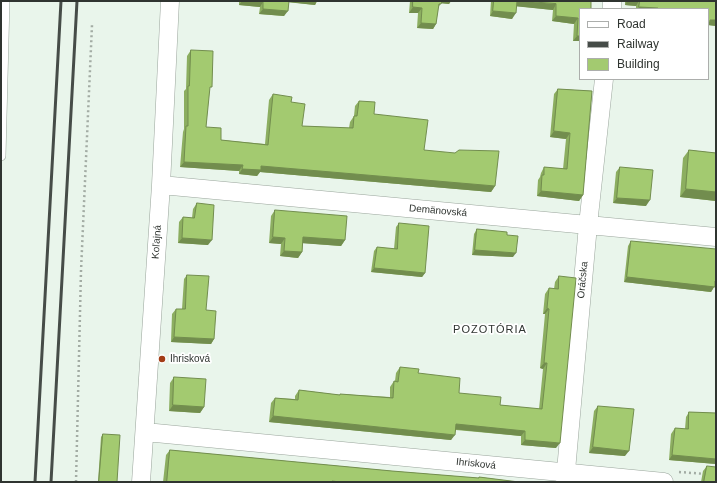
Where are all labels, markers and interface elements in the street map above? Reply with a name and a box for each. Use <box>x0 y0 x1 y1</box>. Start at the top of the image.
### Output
legend <box>579 8 709 80</box>
text: Road <box>617 17 646 31</box>
text: Railway <box>617 37 659 51</box>
text: Building <box>617 57 660 71</box>
street label: Demänovská <box>408 202 468 220</box>
street label: Koľajná <box>150 225 164 259</box>
street label: Oráčska <box>575 261 591 299</box>
district label: POZOTÓRIA <box>453 323 527 337</box>
place label: Ihrisková <box>170 353 210 365</box>
marker: Ihrisková <box>157 354 167 364</box>
street label: Ihrisková <box>455 456 497 472</box>

